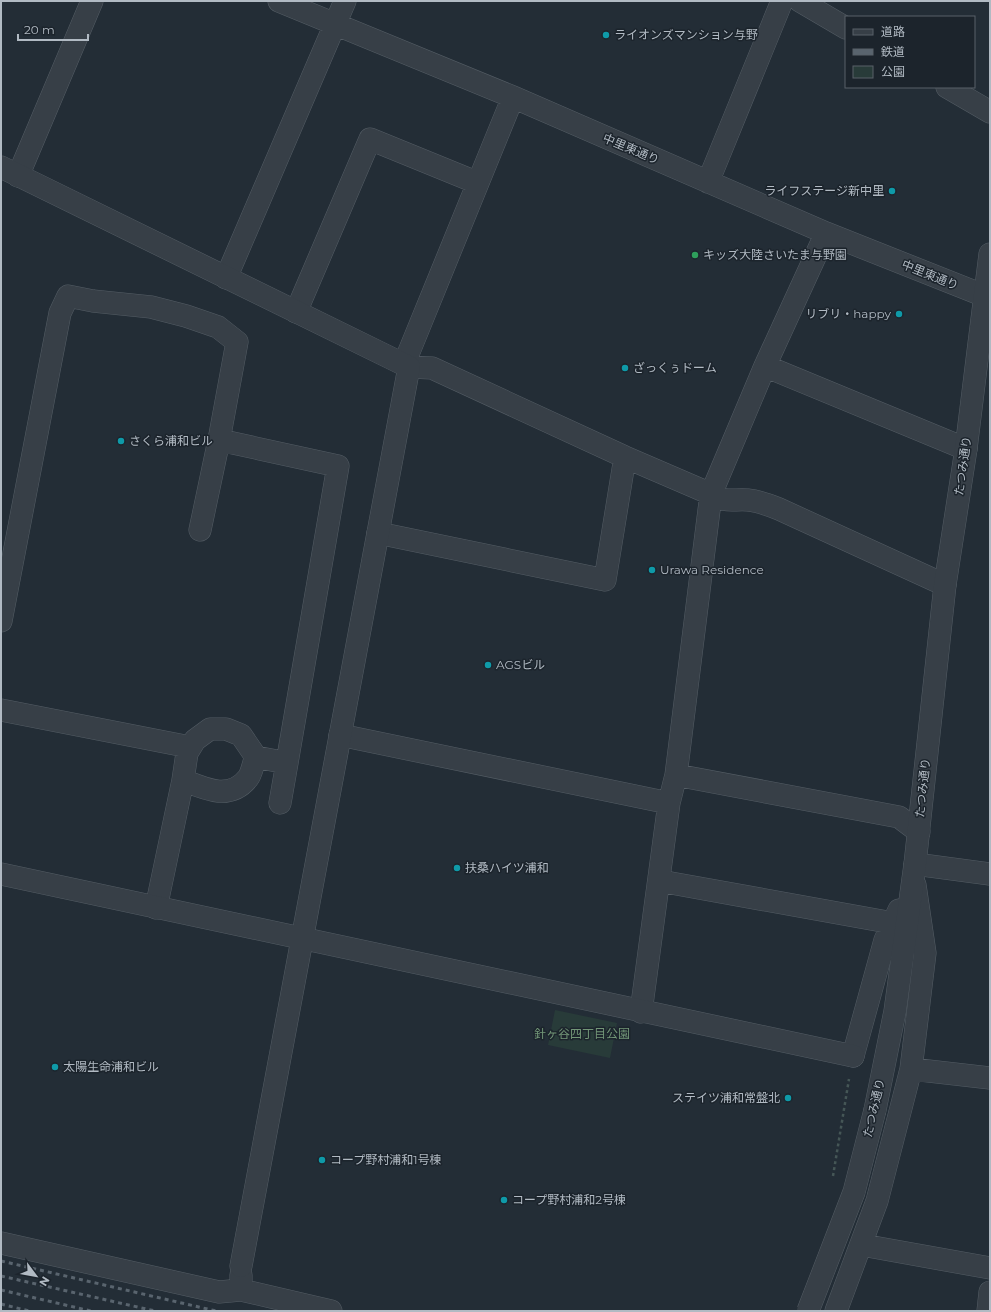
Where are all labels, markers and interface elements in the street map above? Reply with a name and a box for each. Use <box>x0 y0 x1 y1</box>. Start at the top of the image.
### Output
scale bar <box>18 16 88 42</box>
legend <box>845 16 975 88</box>
text: 20 m <box>24 22 55 37</box>
text: 道路 <box>881 24 905 39</box>
place label: ライオンズマンション与野 <box>614 27 758 42</box>
marker: ライオンズマンション与野 <box>601 30 611 40</box>
text: 鉄道 <box>881 44 905 59</box>
text: 公園 <box>881 64 905 79</box>
street label: 中里東通り <box>601 130 662 167</box>
place label: ライフステージ新中里 <box>764 183 884 198</box>
marker: ライフステージ新中里 <box>887 186 897 196</box>
place label: キッズ大陸さいたま与野園 <box>703 247 847 262</box>
marker: キッズ大陸さいたま与野園 <box>690 250 700 260</box>
street label: 中里東通り <box>900 256 961 293</box>
place label: リブリ・happy <box>805 306 891 321</box>
marker: リブリ・happy <box>894 309 904 319</box>
place label: ざっくぅドーム <box>633 360 717 375</box>
marker: ざっくぅドーム <box>620 363 630 373</box>
place label: さくら浦和ビル <box>129 433 213 448</box>
street label: たつみ通り <box>951 435 974 497</box>
marker: さくら浦和ビル <box>116 436 126 446</box>
place label: Urawa Residence <box>660 562 764 577</box>
marker: Urawa Residence <box>647 565 657 575</box>
place label: AGSビル <box>496 657 545 672</box>
marker: AGSビル <box>483 660 493 670</box>
street label: たつみ通り <box>912 757 933 819</box>
place label: 扶桑ハイツ浦和 <box>465 860 549 875</box>
marker: 扶桑ハイツ浦和 <box>452 863 462 873</box>
park label: 針ヶ谷四丁目公園 <box>534 1026 630 1041</box>
place label: 太陽生命浦和ビル <box>63 1059 159 1074</box>
marker: 太陽生命浦和ビル <box>50 1062 60 1072</box>
street label: たつみ通り <box>859 1077 888 1139</box>
place label: ステイツ浦和常盤北 <box>672 1090 780 1105</box>
marker: ステイツ浦和常盤北 <box>783 1093 793 1103</box>
place label: コープ野村浦和1号棟 <box>330 1152 442 1167</box>
marker: コープ野村浦和1号棟 <box>317 1155 327 1165</box>
place label: コープ野村浦和2号棟 <box>512 1192 626 1207</box>
marker: コープ野村浦和2号棟 <box>499 1195 509 1205</box>
north arrow <box>16 1256 56 1296</box>
text: N <box>36 1274 53 1289</box>

